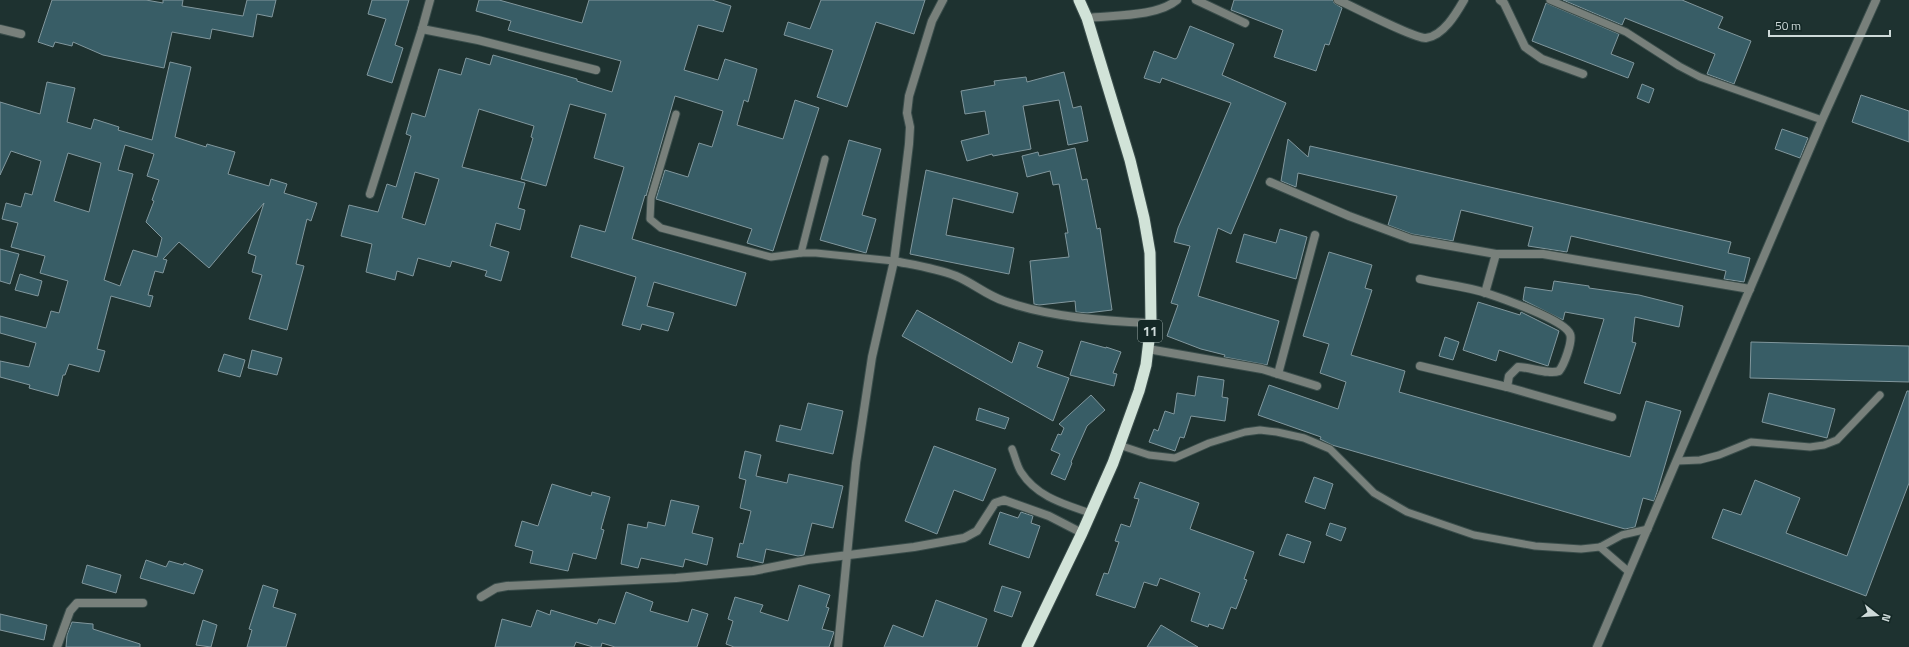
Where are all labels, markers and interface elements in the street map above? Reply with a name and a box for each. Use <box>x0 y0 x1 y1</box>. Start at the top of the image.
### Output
scale bar <box>1769 12 1890 38</box>
text: 50 m <box>1775 16 1801 35</box>
road number: 11 <box>1138 320 1162 342</box>
north arrow <box>1857 595 1897 635</box>
text: N <box>1878 612 1895 624</box>

